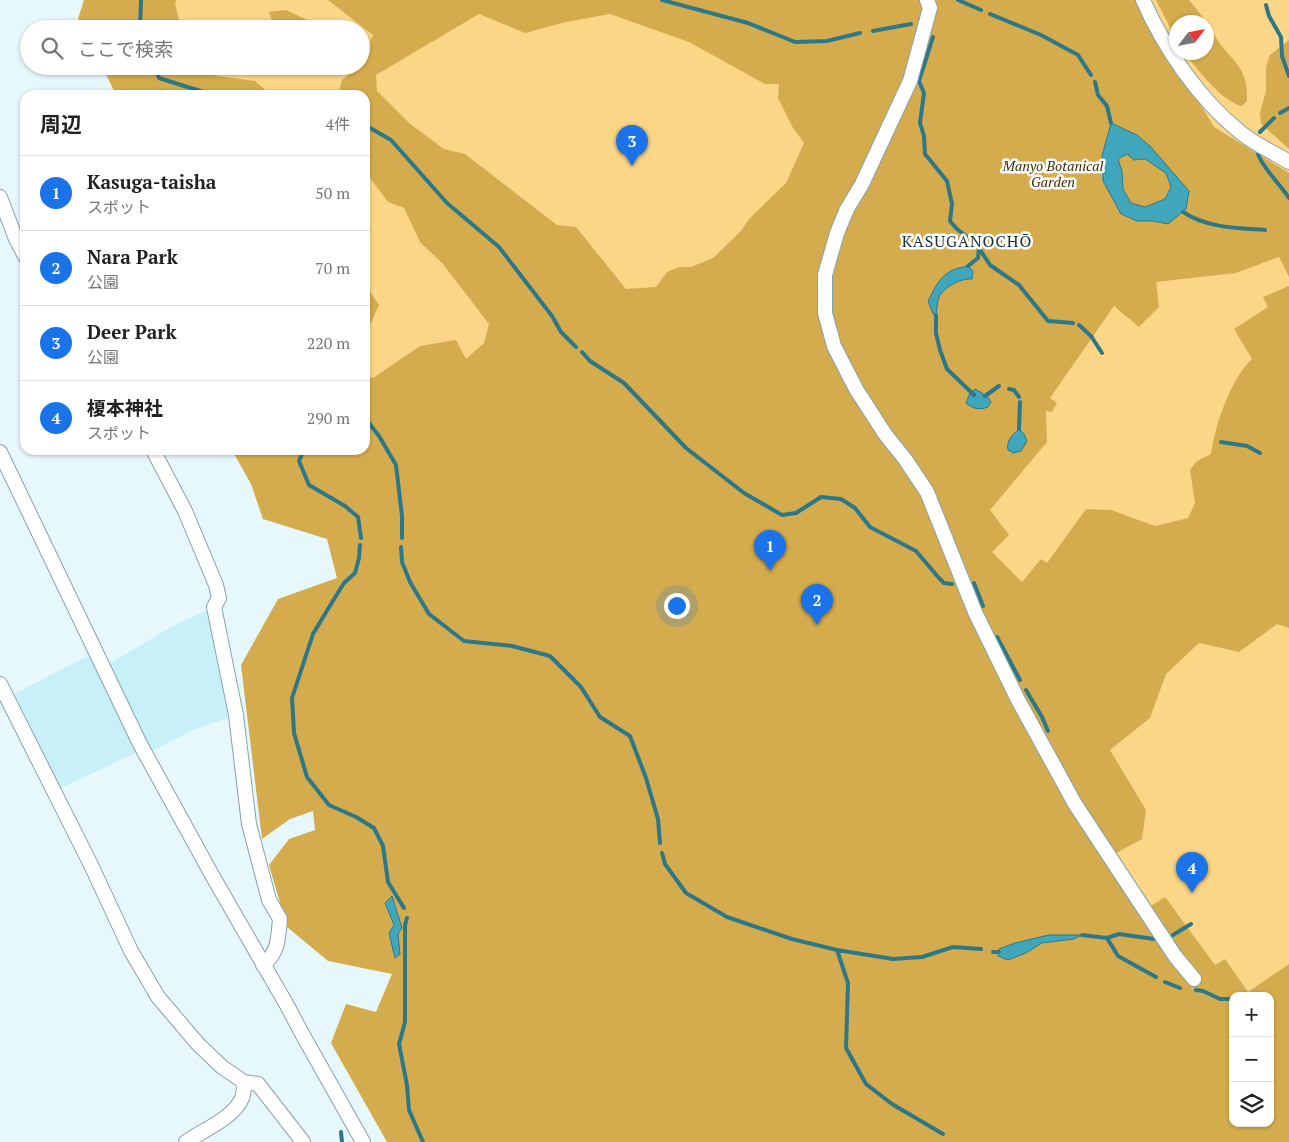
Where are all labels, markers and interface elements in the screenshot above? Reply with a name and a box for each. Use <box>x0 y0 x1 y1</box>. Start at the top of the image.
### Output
north arrow <box>1169 15 1214 60</box>
search box <box>20 20 370 75</box>
icon: search <box>38 34 66 62</box>
text: ここで検索 <box>78 36 173 61</box>
text: 周辺 <box>40 110 82 138</box>
text: 4件 <box>325 113 350 135</box>
pin: 3 <box>616 125 648 166</box>
park label: Manyo Botanical Garden <box>1002 156 1103 191</box>
text: Kasuga-taisha <box>87 169 216 194</box>
text: 1 <box>51 182 61 204</box>
text: 50 m <box>315 182 350 204</box>
text: スポット <box>87 196 151 218</box>
district label: KASUGANOCHŌ <box>902 230 1032 252</box>
text: Nara Park <box>87 244 178 269</box>
text: 2 <box>51 257 61 279</box>
text: 70 m <box>315 257 350 279</box>
text: 公園 <box>87 271 119 293</box>
text: Deer Park <box>87 319 177 344</box>
text: 3 <box>51 332 61 354</box>
text: 220 m <box>307 332 350 354</box>
text: 公園 <box>87 346 119 368</box>
text: 榎本神社 <box>87 395 163 420</box>
text: 4 <box>51 407 61 429</box>
text: 290 m <box>307 407 350 429</box>
text: スポット <box>87 422 151 444</box>
pin: 1 <box>754 530 786 571</box>
pin: 2 <box>801 584 833 625</box>
your location <box>664 593 690 619</box>
pin: 4 <box>1176 852 1208 893</box>
map controls <box>1229 992 1274 1127</box>
button: + <box>1229 992 1274 1037</box>
button: − <box>1229 1037 1274 1082</box>
button: layers <box>1229 1082 1274 1127</box>

